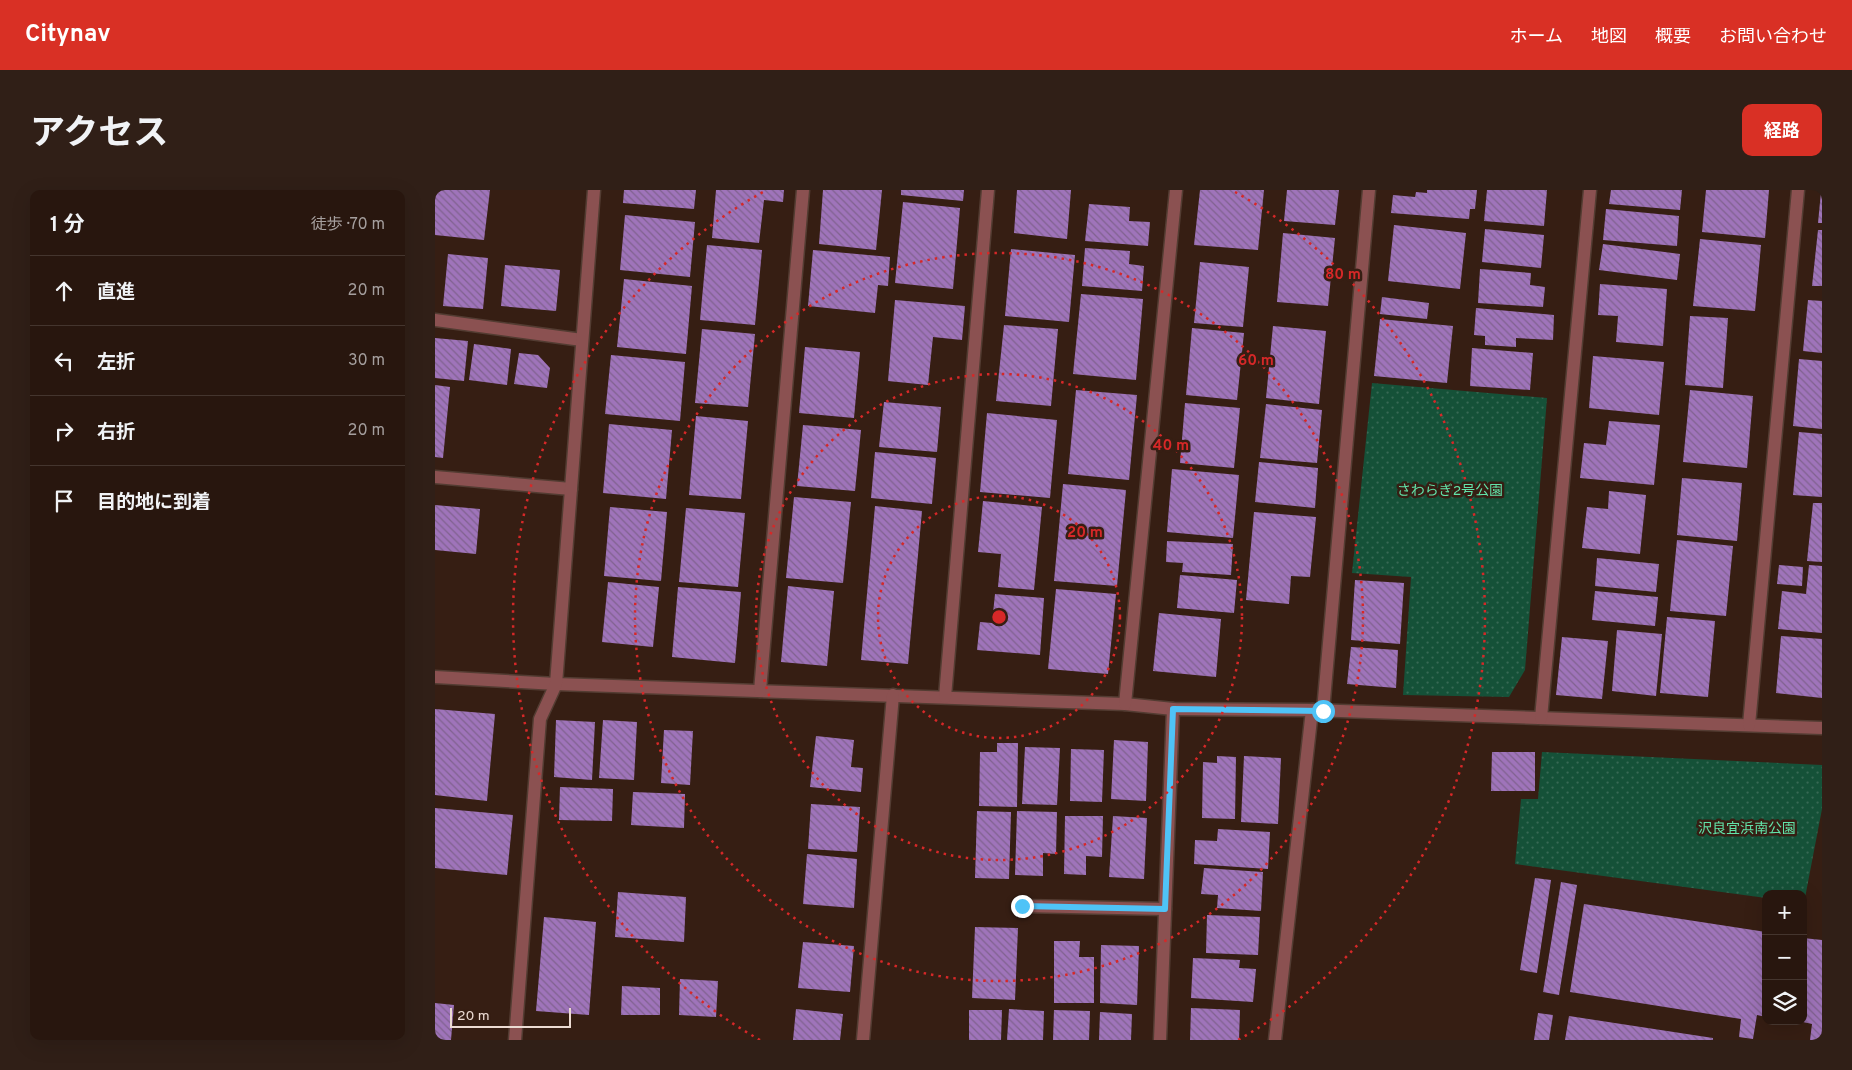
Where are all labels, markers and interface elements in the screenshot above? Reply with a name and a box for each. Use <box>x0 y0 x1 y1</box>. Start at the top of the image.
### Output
text: Citynav <box>25 20 111 50</box>
text: ホーム <box>1510 26 1563 49</box>
text: 地図 <box>1591 26 1627 49</box>
text: 概要 <box>1655 26 1691 49</box>
text: お問い合わせ <box>1719 26 1827 49</box>
button: 経路 <box>1742 104 1822 156</box>
text: アクセス <box>30 113 168 157</box>
text: 1 分 <box>50 212 85 239</box>
text: 徒歩 · 70 m <box>311 215 385 235</box>
text: 80 m <box>1325 266 1361 285</box>
icon: ahead <box>50 277 78 305</box>
text: 直進 <box>97 281 135 305</box>
text: 20 m <box>348 281 385 301</box>
icon: left <box>50 347 78 375</box>
text: 左折 <box>97 351 135 375</box>
text: 30 m <box>348 351 385 371</box>
text: 60 m <box>1238 352 1274 371</box>
icon: right <box>50 417 78 445</box>
text: 右折 <box>97 421 135 445</box>
text: 20 m <box>348 421 385 441</box>
text: 40 m <box>1153 437 1189 456</box>
park label: さわらぎ2号公園 <box>1397 483 1503 500</box>
icon: arrive <box>50 487 78 515</box>
text: 目的地に到着 <box>97 491 211 515</box>
text: 20 m <box>1067 524 1103 543</box>
centre of rings <box>990 608 1008 626</box>
route start <box>1312 700 1335 723</box>
park label: 沢良宜浜南公園 <box>1698 821 1796 838</box>
map controls <box>1762 890 1807 1025</box>
button: + <box>1762 890 1807 935</box>
route end <box>1011 895 1034 918</box>
button: − <box>1762 935 1807 980</box>
button: layers <box>1762 980 1807 1025</box>
scale bar <box>450 1005 571 1028</box>
text: 20 m <box>457 1008 490 1025</box>

